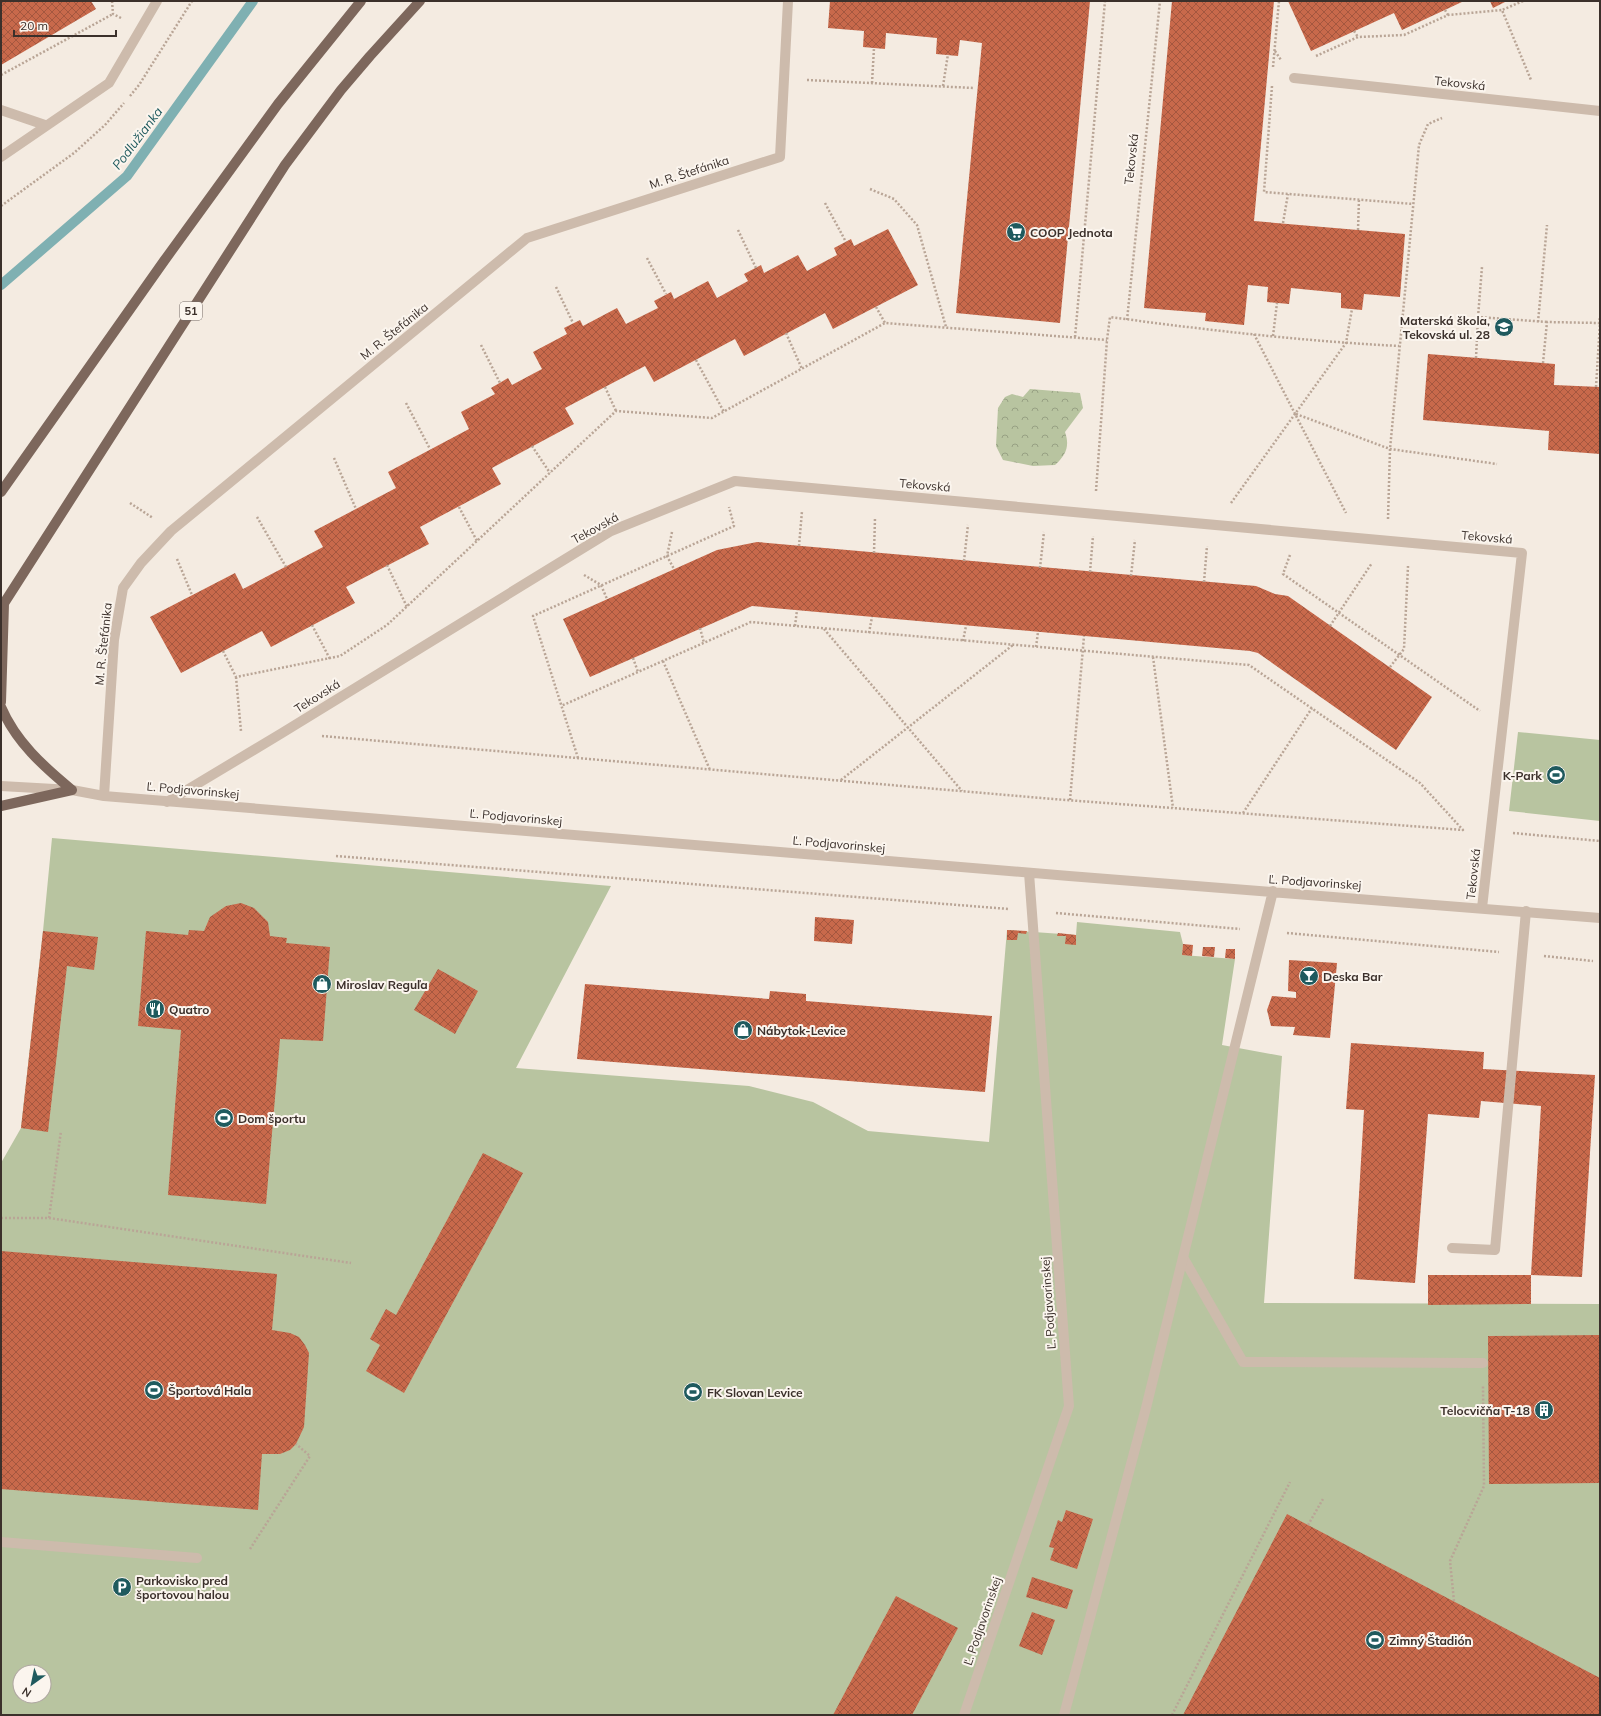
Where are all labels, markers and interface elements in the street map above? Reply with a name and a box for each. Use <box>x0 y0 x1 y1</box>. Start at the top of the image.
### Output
scale bar <box>14 12 116 38</box>
text: 20 m <box>20 18 48 33</box>
street label: Tekovská <box>1434 73 1486 93</box>
water label: Podlužianka <box>108 104 166 172</box>
street label: Tekovská <box>1121 133 1141 185</box>
street label: M. R. Štefánika <box>647 152 731 192</box>
supermarket icon: COOP Jednota <box>1005 221 1027 243</box>
place label: COOP Jednota <box>1030 225 1113 240</box>
street label: M. R. Štefánika <box>357 299 431 363</box>
road number: 51 <box>180 302 202 320</box>
place label: Materská škola, Tekovská ul. 28 <box>1400 313 1490 342</box>
school or university icon: Materská škola, Tekovská ul. 28 <box>1493 316 1515 338</box>
street label: Tekovská <box>899 475 951 495</box>
street label: Tekovská <box>569 509 621 547</box>
street label: Tekovská <box>1461 527 1513 547</box>
street label: M. R. Štefánika <box>91 602 115 686</box>
street label: Tekovská <box>291 676 343 716</box>
sports icon: K-Park <box>1545 764 1567 786</box>
place label: K-Park <box>1503 768 1542 783</box>
street label: Ľ. Podjavorinskej <box>146 778 240 802</box>
street label: Ľ. Podjavorinskej <box>469 805 563 829</box>
street label: Ľ. Podjavorinskej <box>792 832 886 856</box>
street label: Tekovská <box>1463 848 1483 900</box>
street label: Ľ. Podjavorinskej <box>1268 871 1362 893</box>
bar icon: Deska Bar <box>1298 965 1320 987</box>
place label: Deska Bar <box>1323 969 1383 984</box>
shop icon: Miroslav Reguľa <box>311 973 333 995</box>
place label: Miroslav Reguľa <box>336 977 428 992</box>
restaurant icon: Quatro <box>144 998 166 1020</box>
place label: Quatro <box>169 1002 209 1017</box>
shop icon: Nábytok-Levice <box>732 1019 754 1041</box>
place label: Nábytok-Levice <box>757 1023 846 1038</box>
sports icon: Dom športu <box>213 1107 235 1129</box>
place label: Dom športu <box>238 1111 306 1126</box>
street label: Ľ. Podjavorinskej <box>1037 1256 1059 1350</box>
sports icon: Športová Hala <box>143 1379 165 1401</box>
sports icon: FK Slovan Levice <box>682 1381 704 1403</box>
place label: Športová Hala <box>168 1383 251 1398</box>
place label: FK Slovan Levice <box>707 1385 803 1400</box>
building icon: Telocvičňa T-18 <box>1533 1399 1555 1421</box>
place label: Telocvičňa T-18 <box>1440 1403 1530 1418</box>
place label: Parkovisko pred športovou halou <box>136 1573 229 1602</box>
street label: Ľ. Podjavorinskej <box>960 1575 1004 1667</box>
parking icon: Parkovisko pred športovou halou <box>111 1576 133 1598</box>
sports icon: Zimný Štadión <box>1364 1629 1386 1651</box>
place label: Zimný Štadión <box>1389 1633 1472 1648</box>
north arrow <box>12 1664 52 1704</box>
text: N <box>19 1684 34 1701</box>

